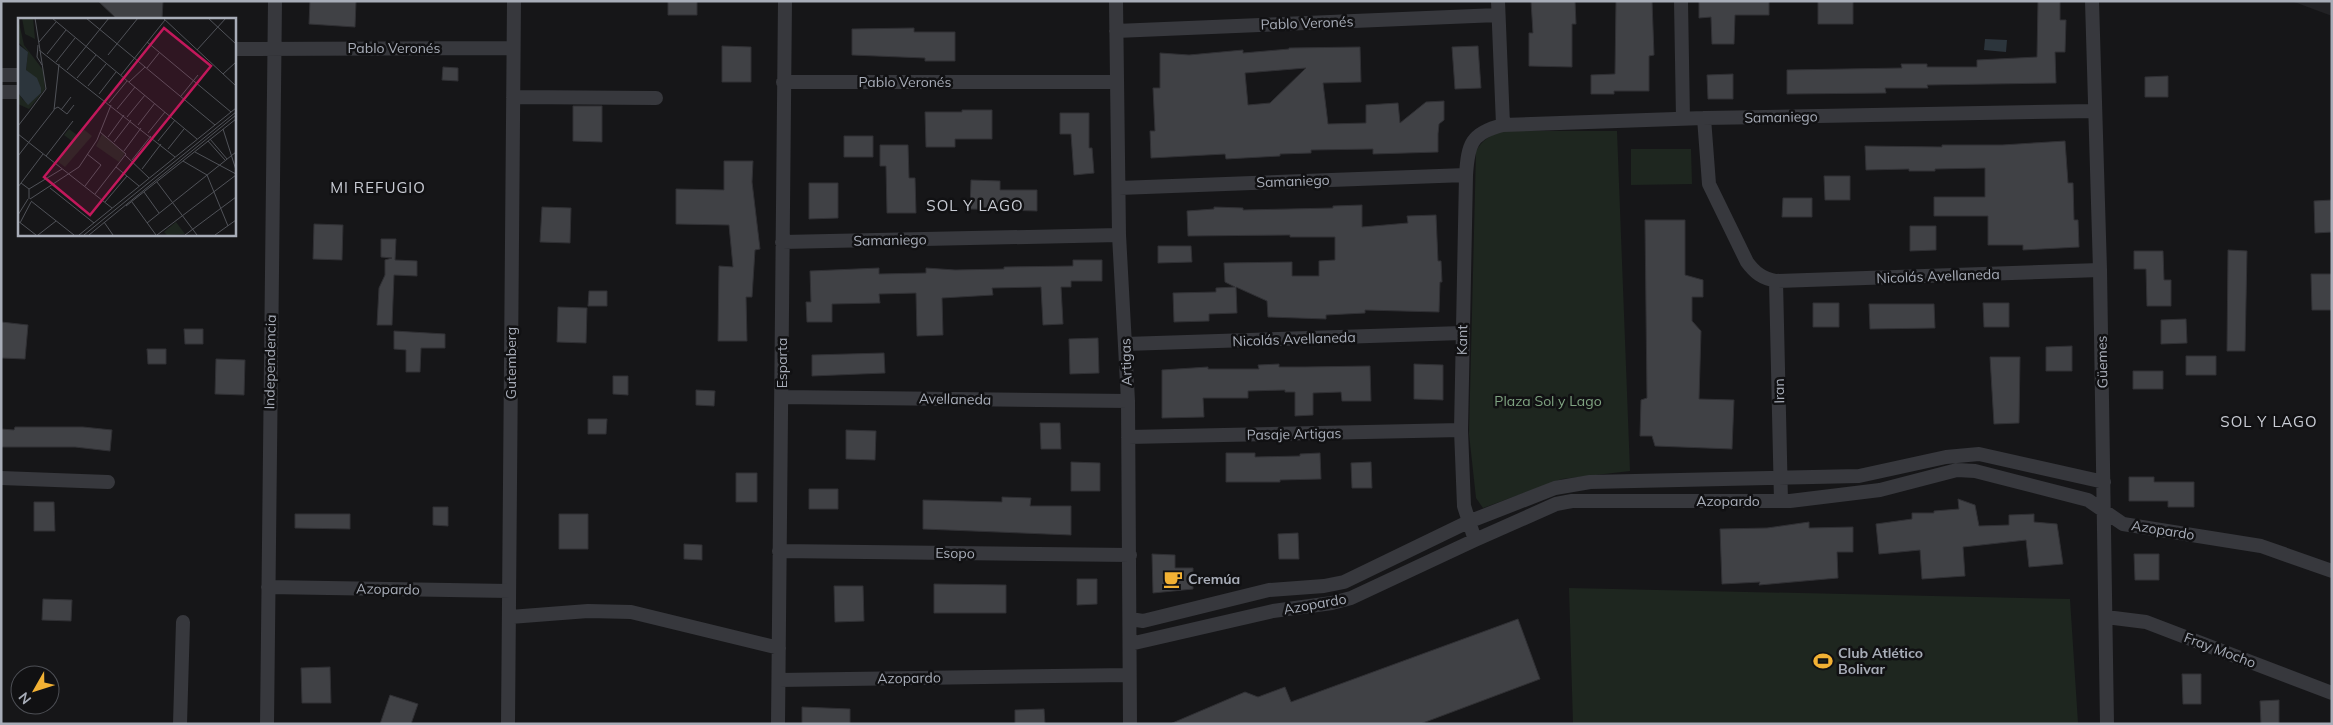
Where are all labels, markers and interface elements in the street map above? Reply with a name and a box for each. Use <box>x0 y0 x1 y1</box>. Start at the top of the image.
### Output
street label: Pablo Veronés <box>1260 12 1354 34</box>
inset map <box>18 18 235 235</box>
street label: Pablo Veronés <box>348 39 440 57</box>
street label: Pablo Veronés <box>859 73 951 91</box>
street label: Samaniego <box>1744 107 1818 127</box>
street label: Samaniego <box>1256 171 1330 191</box>
district label: MI REFUGIO <box>330 178 426 197</box>
district label: SOL Y LAGO <box>926 196 1024 215</box>
street label: Samaniego <box>853 230 927 250</box>
street label: Nicolás Avellaneda <box>1876 265 2000 287</box>
street label: Independencia <box>260 314 280 410</box>
street label: Kant <box>1453 325 1471 355</box>
street label: Gutemberg <box>502 327 520 399</box>
street label: Nicolás Avellaneda <box>1232 328 1356 350</box>
street label: Güemes <box>2093 335 2111 389</box>
street label: Esparta <box>773 338 791 388</box>
street label: Artigas <box>1116 338 1136 386</box>
street label: Iran <box>1770 378 1788 404</box>
street label: Avellaneda <box>919 389 991 409</box>
park label: Plaza Sol y Lago <box>1494 392 1602 410</box>
district label: SOL Y LAGO <box>2220 412 2318 431</box>
street label: Pasaje Artigas <box>1246 424 1342 444</box>
street label: Azopardo <box>1696 492 1760 510</box>
street label: Azopardo <box>2130 516 2196 544</box>
street label: Esopo <box>935 544 975 562</box>
cafe icon: Cremúa <box>1162 568 1184 590</box>
place label: Cremúa <box>1188 570 1240 588</box>
street label: Azopardo <box>356 579 420 599</box>
street label: Azopardo <box>1282 590 1348 618</box>
street label: Fray Mocho <box>2182 628 2258 672</box>
place label: Club Atlético Bolivar <box>1838 644 1923 678</box>
sports icon: Club Atlético Bolivar <box>1812 650 1834 672</box>
north arrow <box>10 665 60 715</box>
street label: Azopardo <box>877 668 941 688</box>
text: N <box>15 688 35 708</box>

